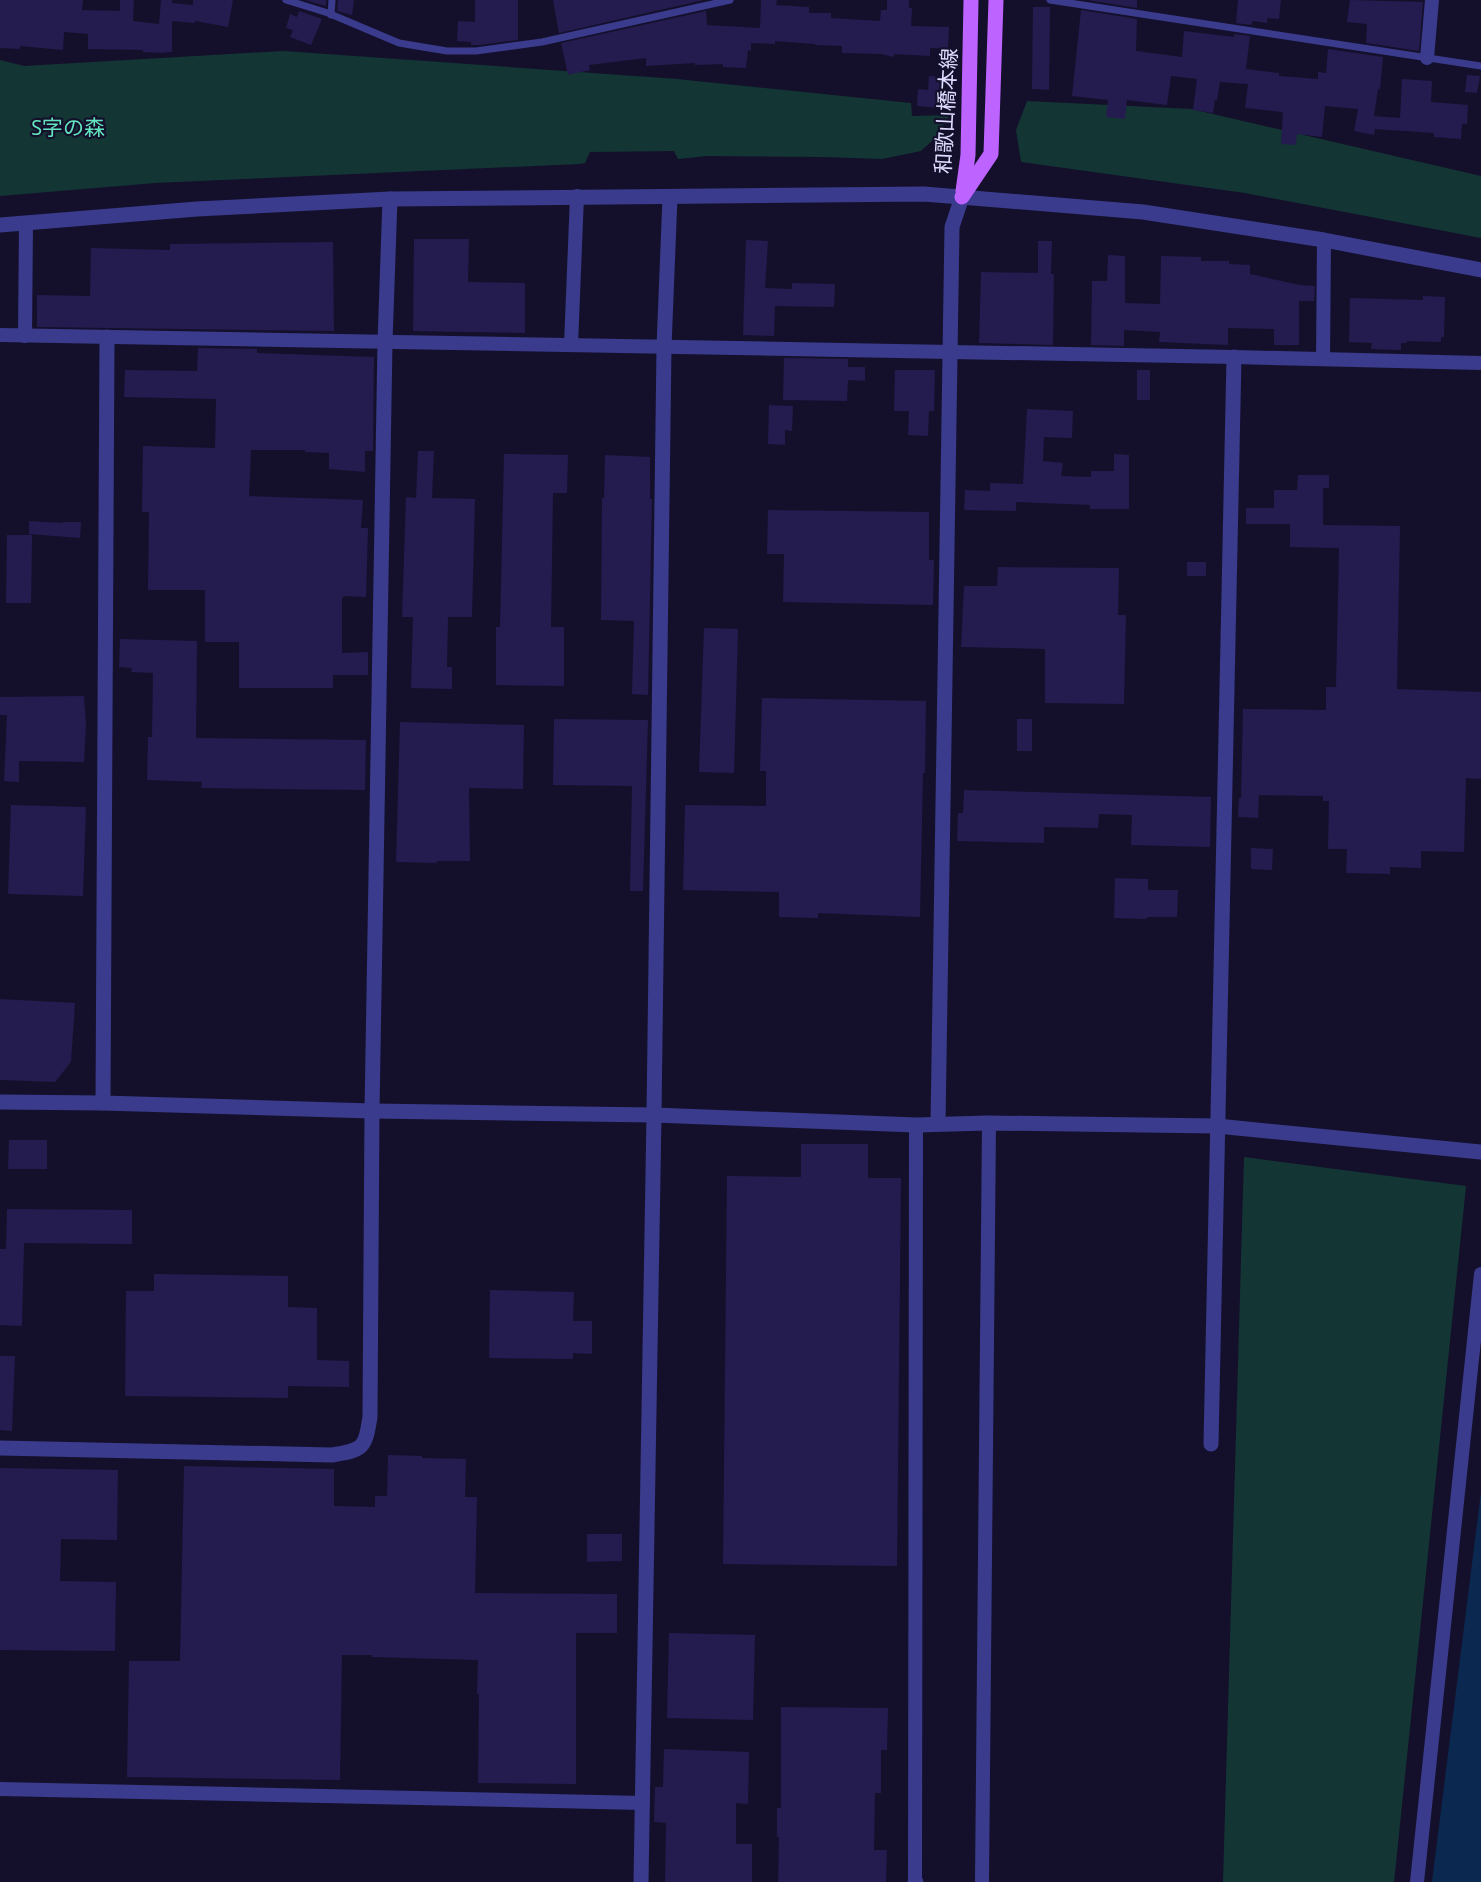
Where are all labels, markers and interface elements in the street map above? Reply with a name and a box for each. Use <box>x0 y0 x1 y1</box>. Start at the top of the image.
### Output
street label: 和歌山橋本線 <box>929 47 963 175</box>
park label: S字の森 <box>31 114 105 141</box>

